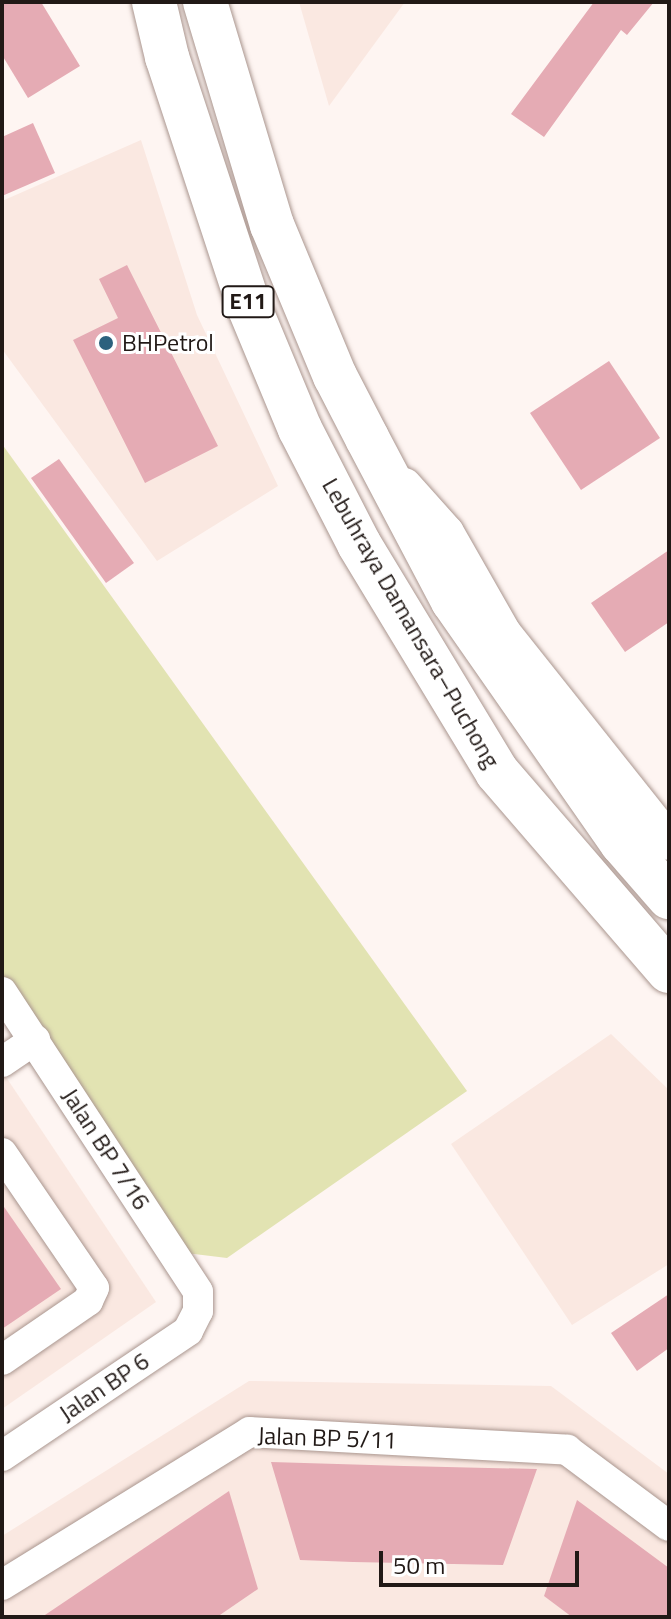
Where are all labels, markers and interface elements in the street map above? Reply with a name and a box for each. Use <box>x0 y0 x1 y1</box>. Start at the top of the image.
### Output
road number: E11 <box>220 284 276 320</box>
place label: BHPetrol <box>122 329 214 357</box>
marker: BHPetrol <box>97 334 115 352</box>
street label: Lebuhraya Damansara–Puchong <box>316 473 506 773</box>
street label: Jalan BP 7/16 <box>56 1083 156 1215</box>
street label: Jalan BP 6 <box>53 1346 155 1428</box>
street label: Jalan BP 5/11 <box>257 1421 397 1455</box>
scale bar <box>383 1535 583 1585</box>
text: 50 m <box>393 1547 445 1583</box>

